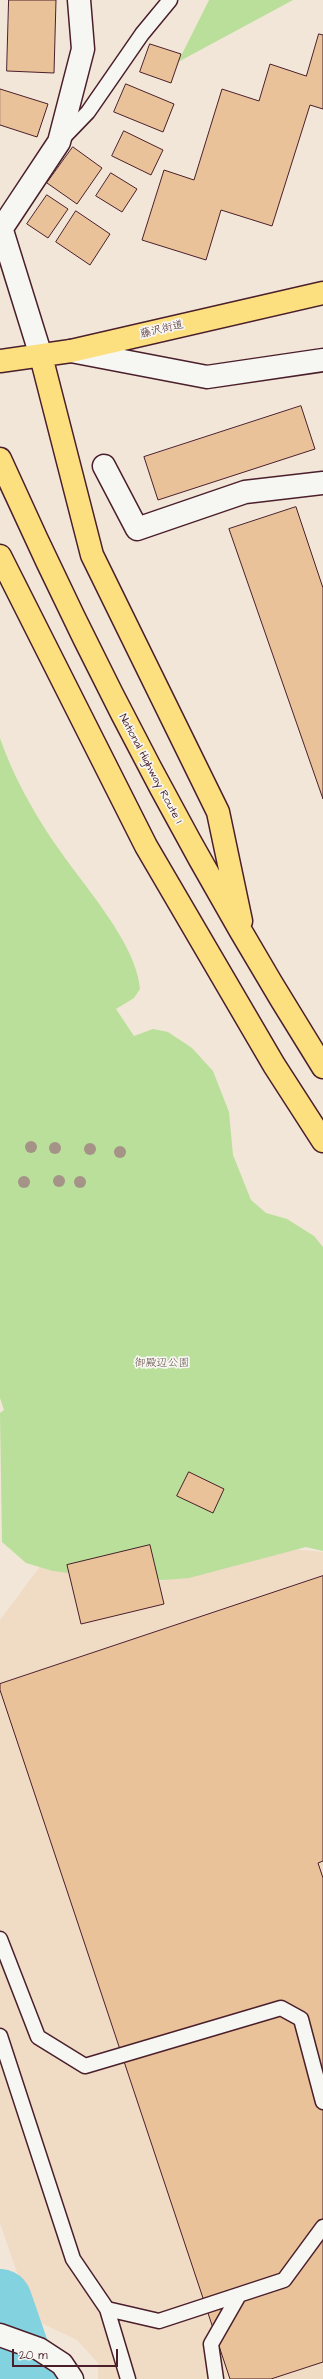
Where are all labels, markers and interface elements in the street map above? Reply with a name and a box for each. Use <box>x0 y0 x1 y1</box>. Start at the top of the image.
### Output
street label: 藤沢街道 <box>139 319 185 341</box>
street label: National Highway Route 1 <box>115 712 185 826</box>
park label: 御殿辺公園 <box>135 1357 189 1371</box>
scale bar <box>14 2341 120 2367</box>
text: 20 m <box>19 2347 48 2364</box>

